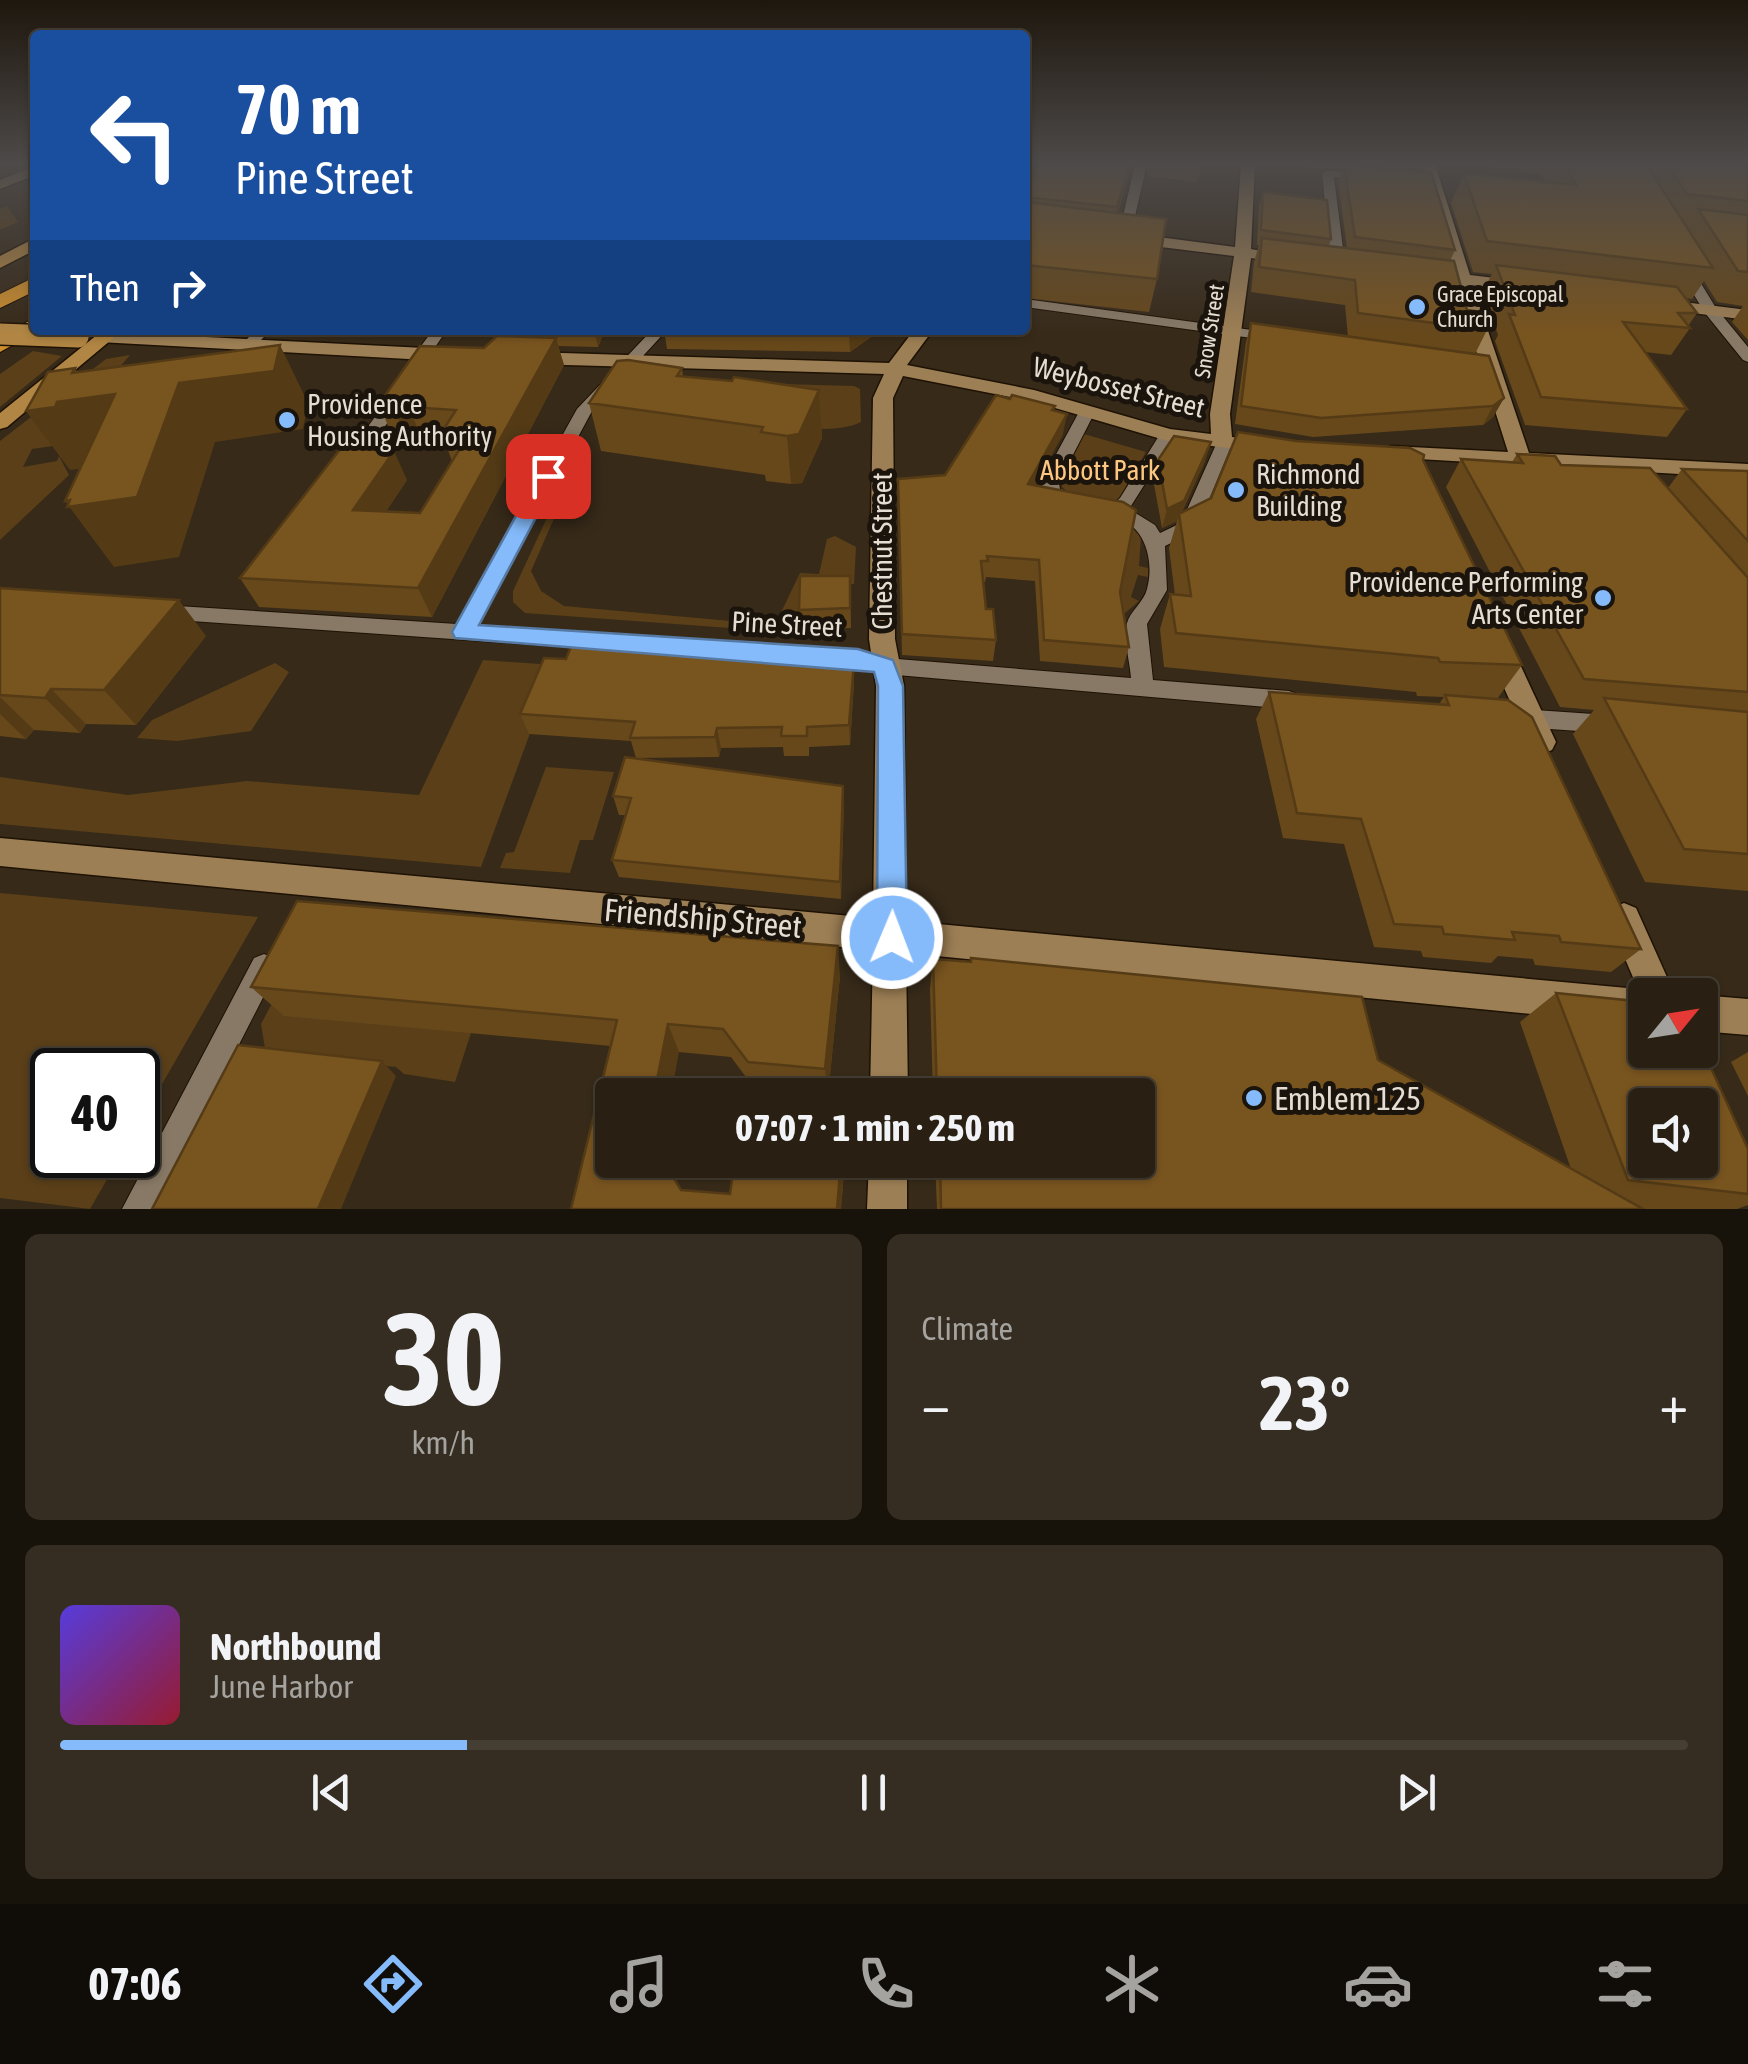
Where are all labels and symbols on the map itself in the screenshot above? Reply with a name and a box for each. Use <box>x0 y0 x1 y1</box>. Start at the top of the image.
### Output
place label: Grace Episcopal Church <box>1437 281 1564 332</box>
street label: Snow Street <box>1189 282 1229 380</box>
marker: Grace Episcopal Church <box>1406 296 1428 318</box>
street label: Weybosset Street <box>1030 350 1208 424</box>
place label: Providence Housing Authority <box>307 388 492 452</box>
marker: Providence Housing Authority <box>276 409 298 431</box>
pin <box>506 434 591 519</box>
park label: Abbott Park <box>1040 454 1160 486</box>
place label: Richmond Building <box>1256 458 1361 522</box>
street label: Chestnut Street <box>866 472 898 630</box>
marker: Richmond Building <box>1225 479 1247 501</box>
place label: Providence Performing Arts Center <box>1348 566 1584 630</box>
marker: Providence Performing Arts Center <box>1592 587 1614 609</box>
street label: Pine Street <box>731 605 843 643</box>
position arrow <box>840 886 944 990</box>
street label: Friendship Street <box>603 891 803 945</box>
north arrow <box>1628 978 1718 1068</box>
speed limit sign: 40 <box>30 1048 160 1178</box>
place label: Emblem 125 <box>1274 1080 1421 1117</box>
marker: Emblem 125 <box>1243 1087 1265 1109</box>

